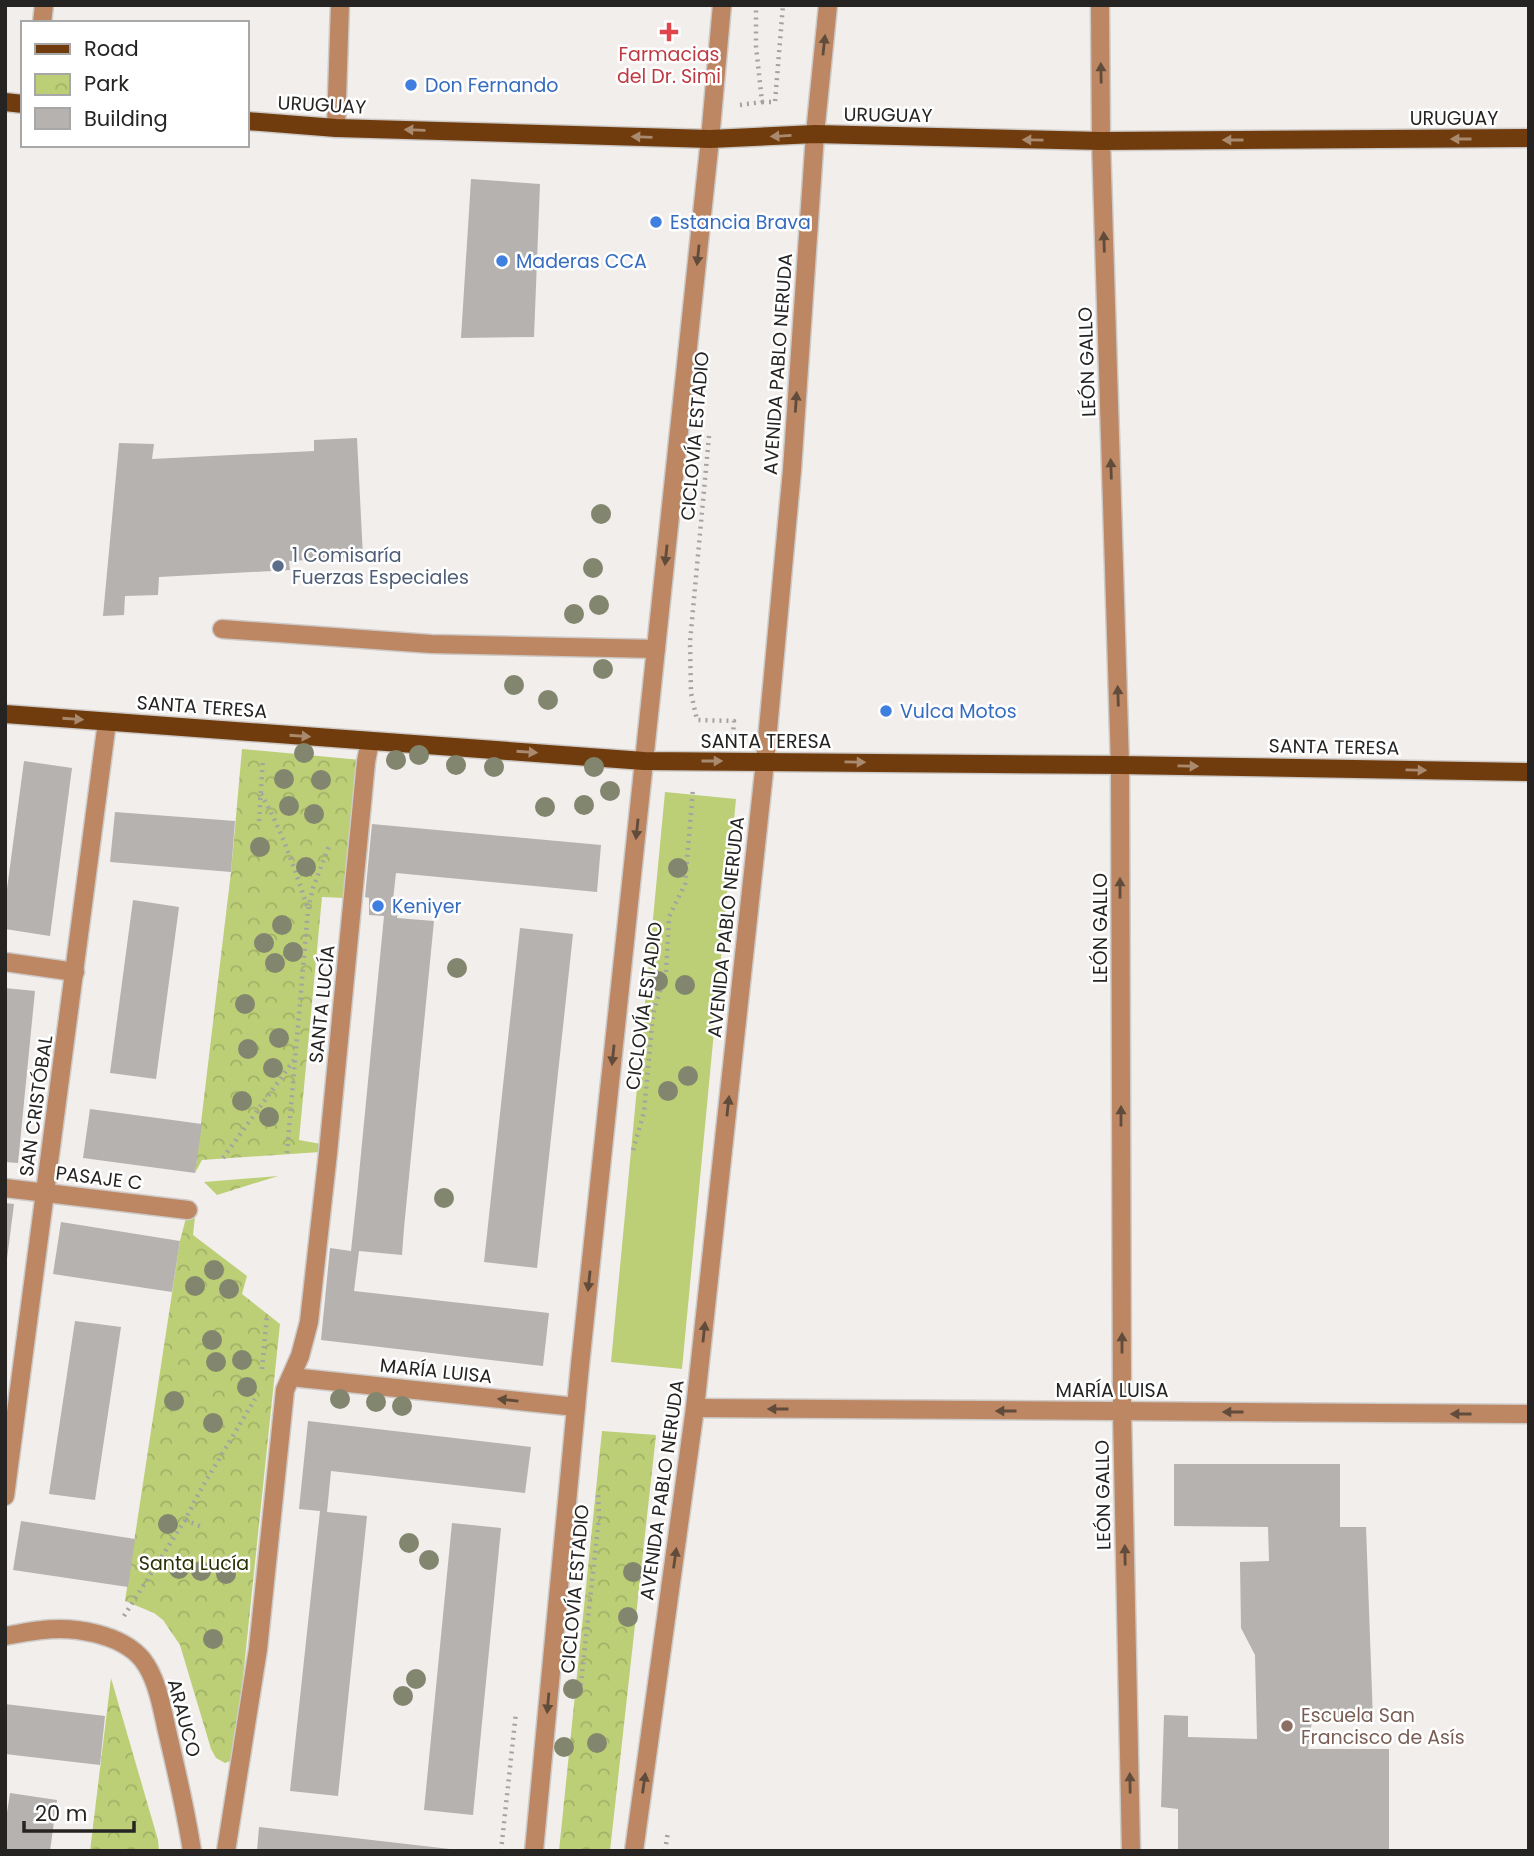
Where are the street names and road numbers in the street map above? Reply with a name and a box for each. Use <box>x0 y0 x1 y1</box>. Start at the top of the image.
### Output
street label: URUGUAY <box>277 89 367 121</box>
street label: URUGUAY <box>843 101 933 129</box>
street label: URUGUAY <box>1410 105 1498 132</box>
street label: AVENIDA PABLO NERUDA <box>757 252 799 476</box>
street label: LEÓN GALLO <box>1072 306 1102 418</box>
street label: CICLOVÍA ESTADIO <box>674 350 716 522</box>
street label: SANTA TERESA <box>136 689 268 725</box>
street label: SANTA TERESA <box>701 728 832 755</box>
street label: SANTA TERESA <box>1268 732 1400 762</box>
street label: AVENIDA PABLO NERUDA <box>701 815 751 1039</box>
street label: LEÓN GALLO <box>1087 873 1114 983</box>
street label: CICLOVÍA ESTADIO <box>619 920 669 1092</box>
street label: SANTA LUCÍA <box>302 943 342 1064</box>
street label: SAN CRISTÓBAL <box>13 1034 59 1178</box>
street label: PASAJE C <box>54 1159 144 1197</box>
street label: MARÍA LUISA <box>378 1352 494 1390</box>
street label: MARÍA LUISA <box>1056 1377 1169 1404</box>
street label: AVENIDA PABLO NERUDA <box>633 1378 691 1602</box>
street label: LEÓN GALLO <box>1089 1440 1117 1550</box>
street label: CICLOVÍA ESTADIO <box>554 1503 596 1675</box>
street label: ARAUCO <box>161 1676 207 1760</box>

